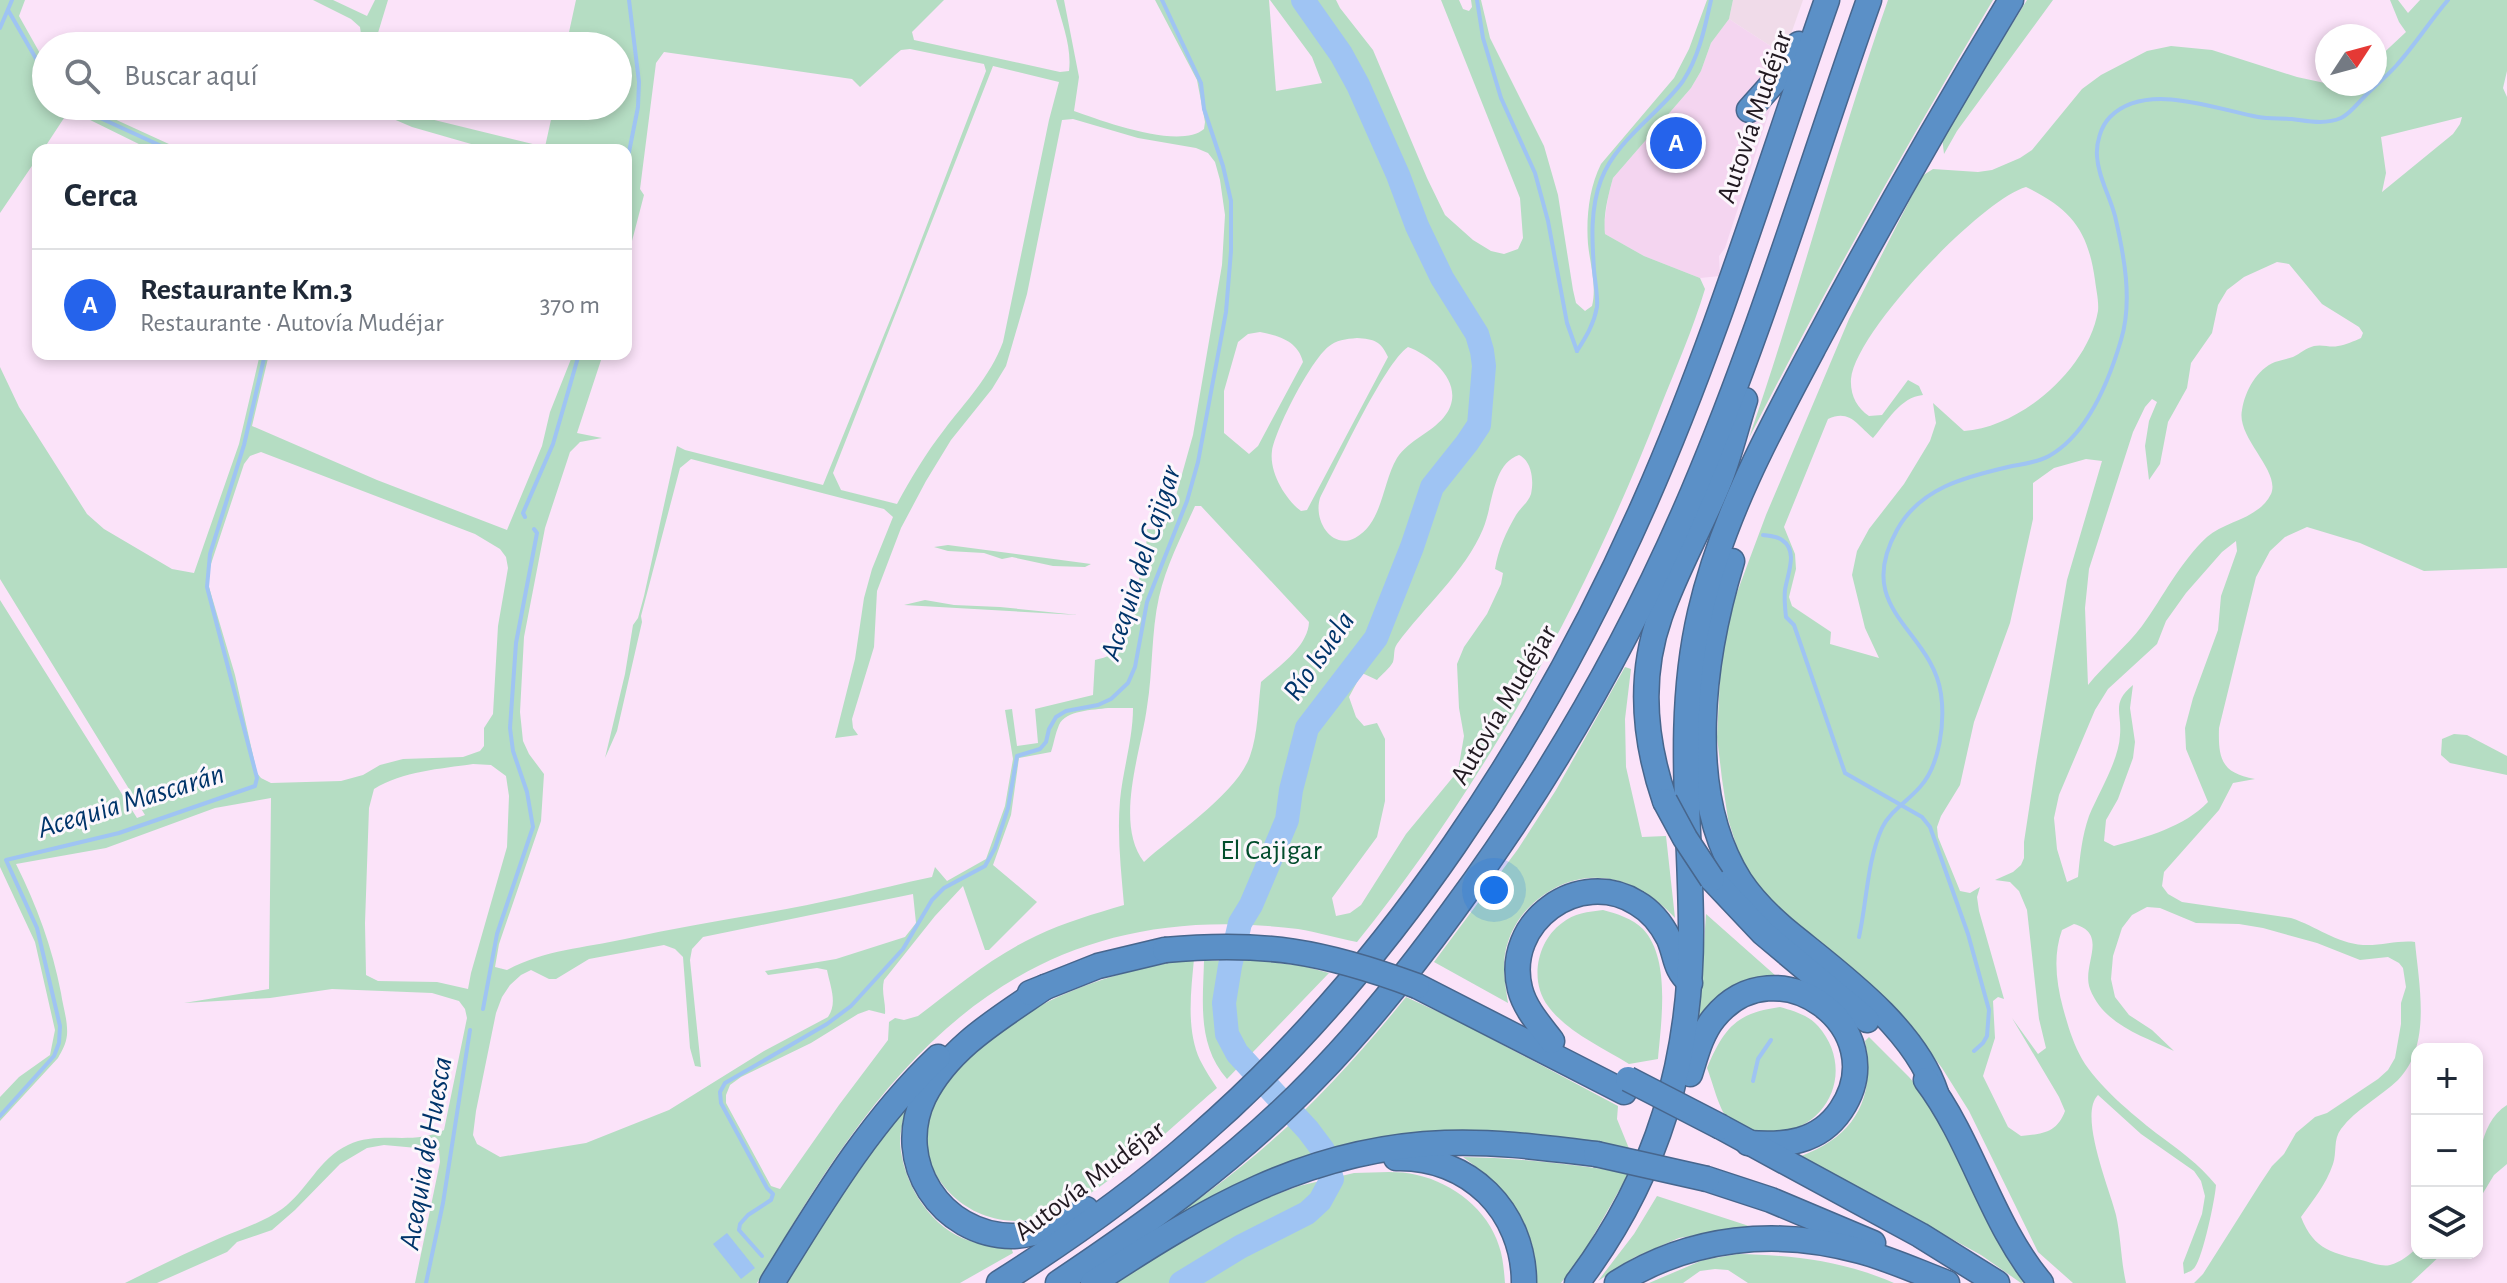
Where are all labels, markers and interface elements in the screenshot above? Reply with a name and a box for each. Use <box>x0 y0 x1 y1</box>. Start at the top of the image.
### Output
north arrow <box>2315 24 2387 96</box>
street label: Autovía Mudéjar <box>1712 27 1798 207</box>
search box <box>32 32 632 120</box>
icon: search <box>60 54 104 98</box>
text: Buscar aquí <box>124 61 258 91</box>
pin: A <box>1650 113 1702 173</box>
text: Cerca <box>64 179 138 213</box>
text: Restaurante Km.3 <box>140 275 353 305</box>
text: A <box>82 292 98 318</box>
text: 370 m <box>540 292 600 318</box>
text: Restaurante · Autovía Mudéjar <box>140 310 444 336</box>
water label: Acequia del Cajigar <box>1095 461 1187 665</box>
water label: Río Isuela <box>1278 606 1360 706</box>
street label: Autovía Mudéjar <box>1446 621 1562 789</box>
water label: Acequia Mascarán <box>33 758 228 844</box>
park label: El Cajigar <box>1220 837 1322 865</box>
your location <box>1474 870 1514 910</box>
map controls <box>2411 1043 2483 1259</box>
button: + <box>2411 1043 2483 1115</box>
water label: Acequia de Huesca <box>394 1054 458 1253</box>
button: − <box>2411 1115 2483 1187</box>
street label: Autovía Mudéjar <box>1010 1116 1170 1246</box>
button: layers <box>2411 1187 2483 1259</box>

